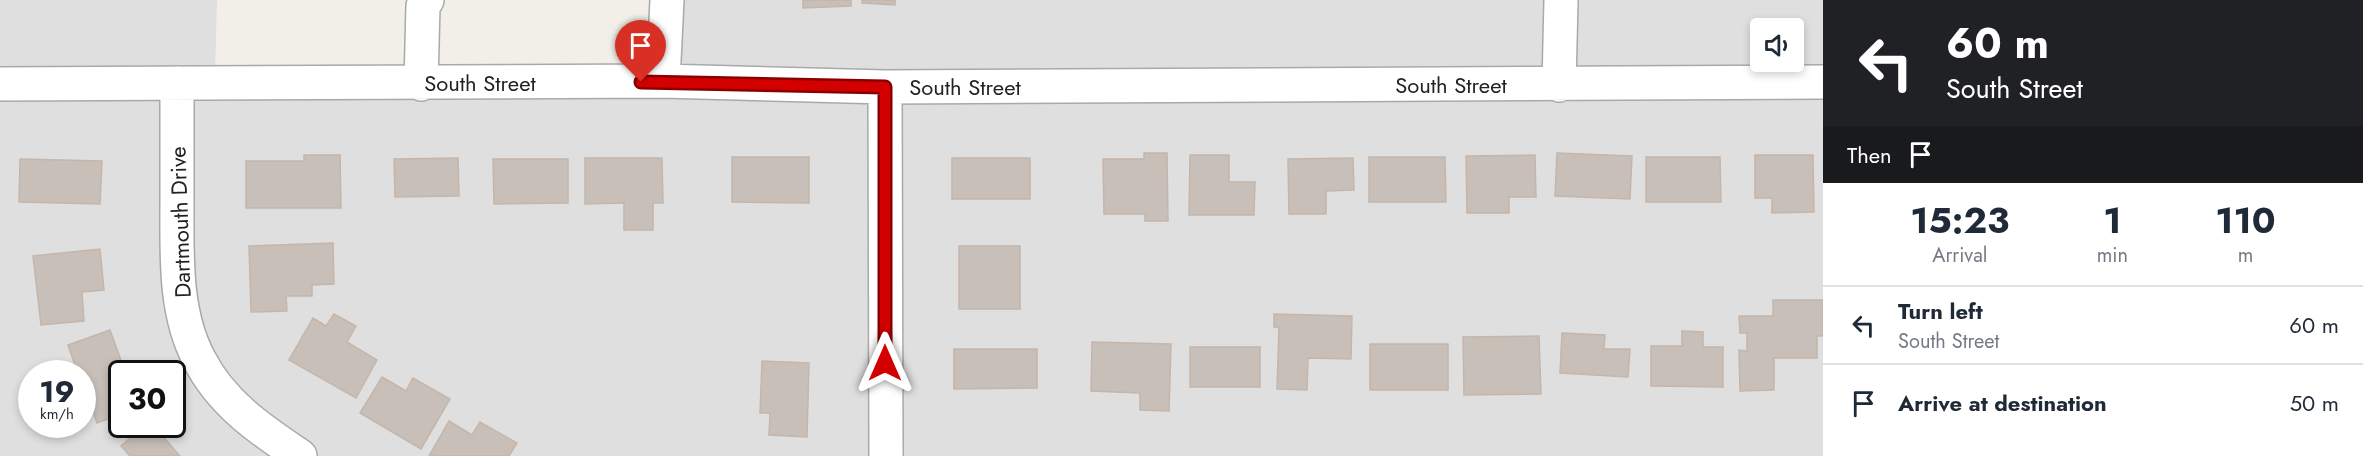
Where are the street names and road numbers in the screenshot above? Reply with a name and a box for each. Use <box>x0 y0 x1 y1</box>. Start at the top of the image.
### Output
street label: South Street <box>424 67 536 99</box>
street label: South Street <box>1395 69 1507 101</box>
street label: South Street <box>909 71 1021 103</box>
street label: Dartmouth Drive <box>161 146 199 298</box>

